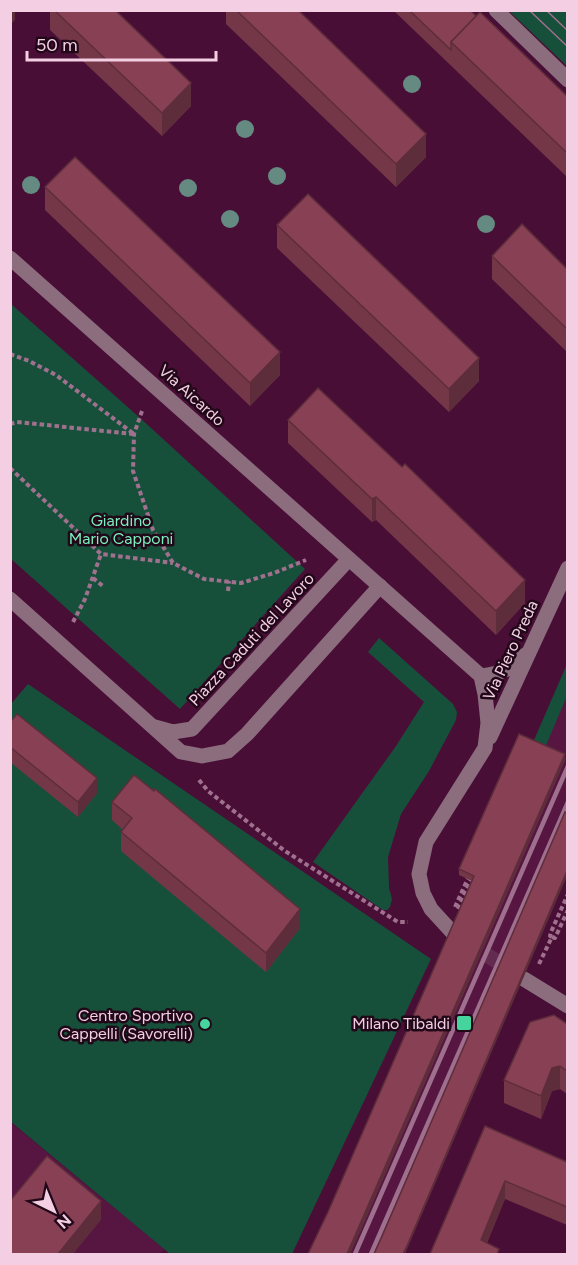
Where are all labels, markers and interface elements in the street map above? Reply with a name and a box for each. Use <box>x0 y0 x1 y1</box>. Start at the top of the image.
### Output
scale bar <box>27 24 216 62</box>
text: 50 m <box>36 34 78 56</box>
street label: Via Aicardo <box>155 361 229 430</box>
park label: Giardino Mario Capponi <box>69 511 173 548</box>
street label: Piazza Caduti del Lavoro <box>185 569 318 710</box>
street label: Via Piero Preda <box>479 597 542 703</box>
place label: Centro Sportivo Cappelli (Savorelli) <box>60 1006 193 1043</box>
place label: Milano Tibaldi <box>352 1014 450 1033</box>
marker: Milano Tibaldi <box>455 1014 473 1032</box>
marker: Centro Sportivo Cappelli (Savorelli) <box>198 1017 212 1031</box>
north arrow <box>24 1181 84 1241</box>
text: N <box>53 1210 75 1233</box>

